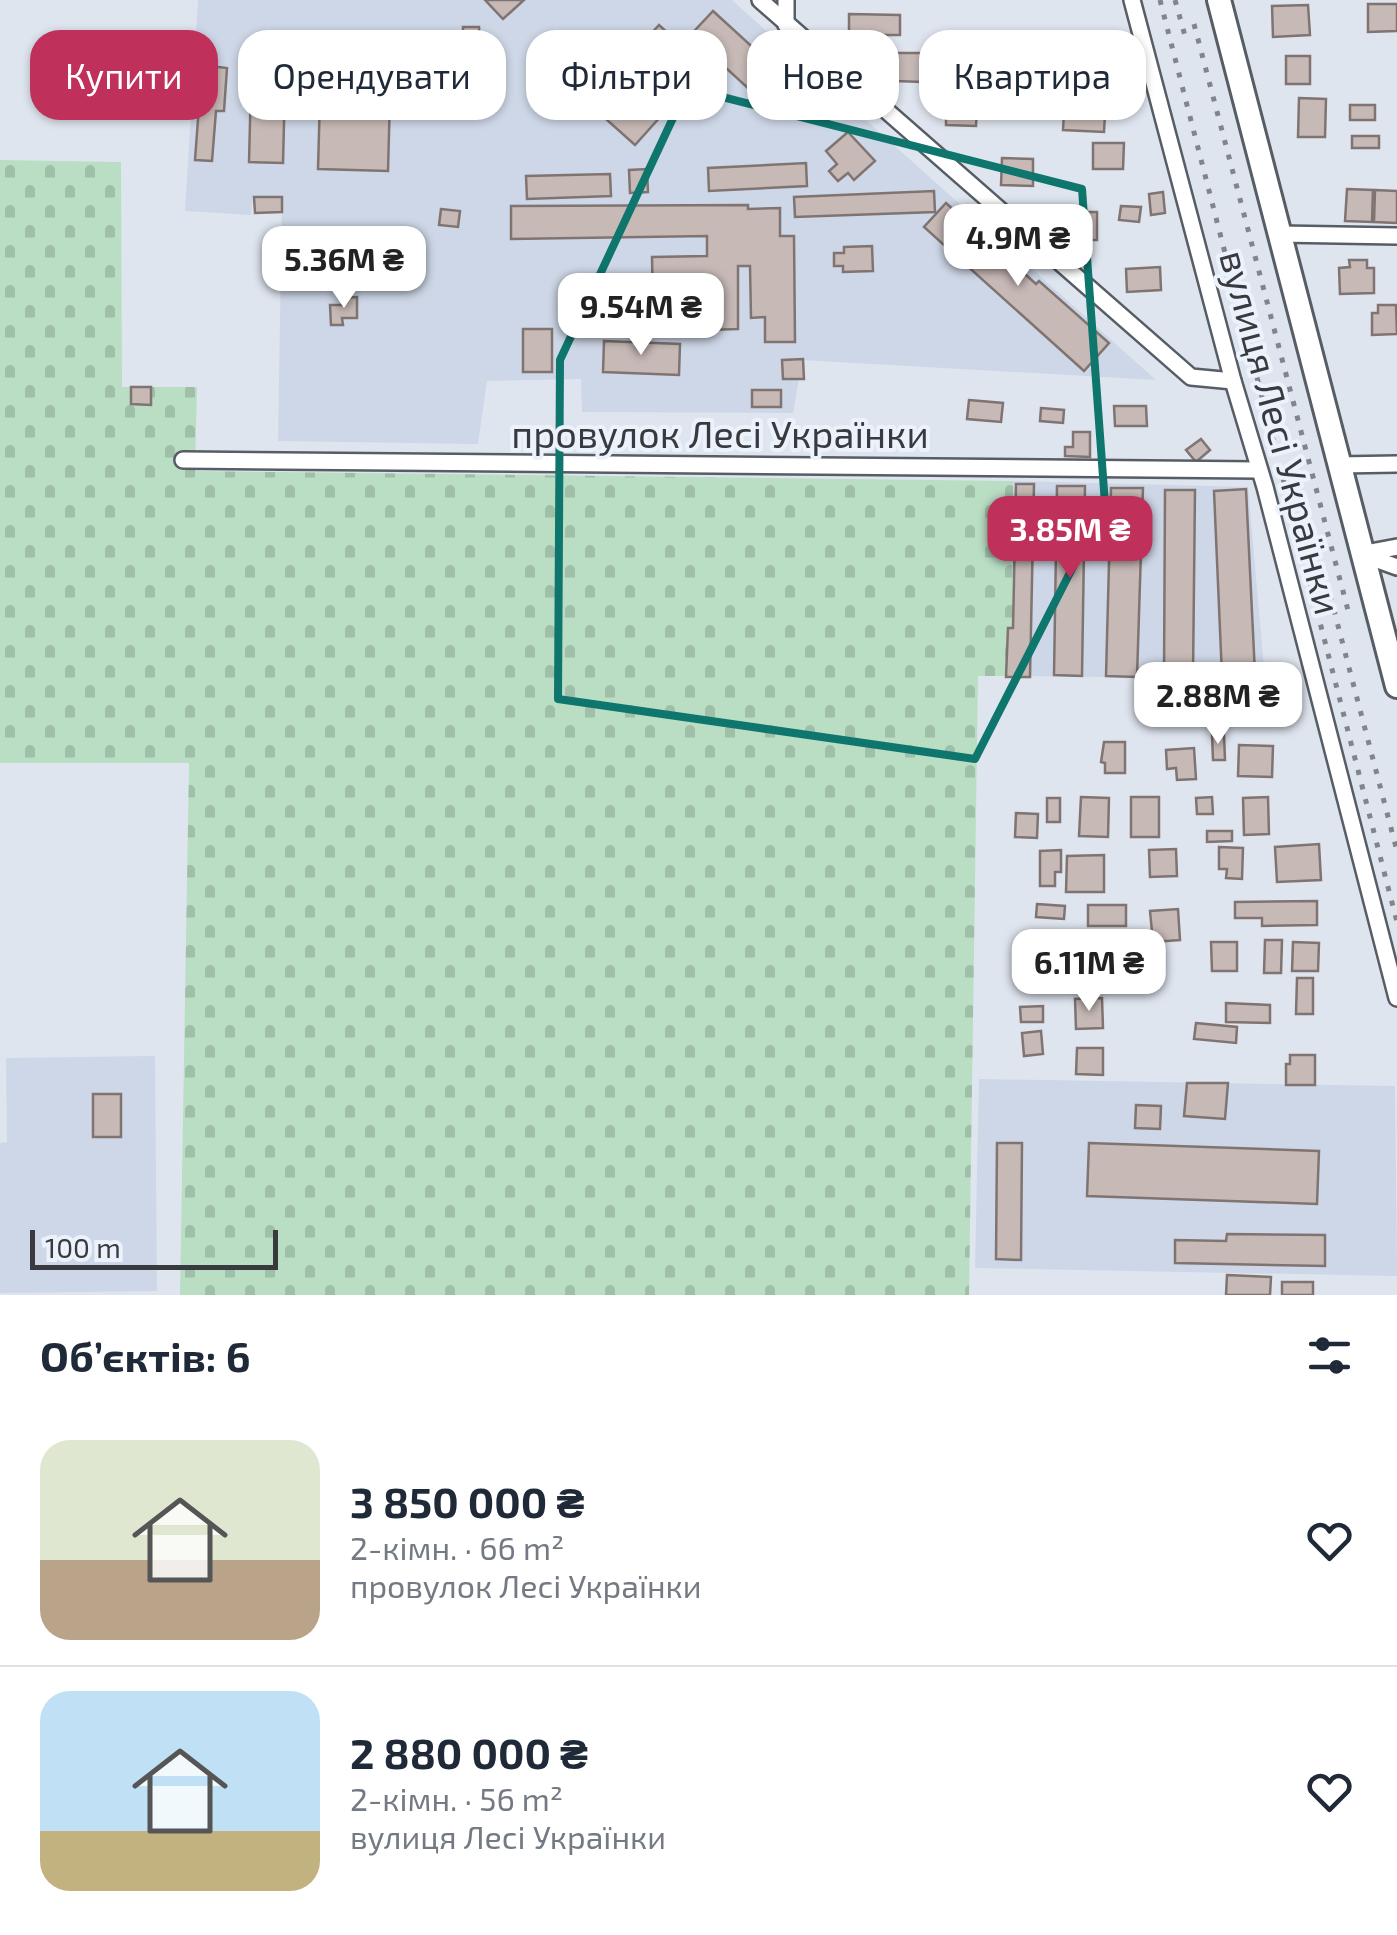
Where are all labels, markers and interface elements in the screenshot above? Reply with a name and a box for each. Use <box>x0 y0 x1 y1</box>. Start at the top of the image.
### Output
chip: Купити <box>30 30 218 120</box>
chip: Орендувати <box>238 30 506 120</box>
chip: Фільтри <box>526 30 727 120</box>
chip: Нове <box>747 30 899 120</box>
chip: Квартира <box>919 30 1146 120</box>
pin: 4.9M ₴ <box>937 204 1099 289</box>
text: 4.9M ₴ <box>966 217 1070 255</box>
pin: 5.36M ₴ <box>252 226 436 311</box>
text: 5.36M ₴ <box>284 239 404 277</box>
street label: вулиця Лесі Українки <box>1211 245 1353 619</box>
pin: 9.54M ₴ <box>549 273 733 358</box>
text: 9.54M ₴ <box>580 286 702 324</box>
street label: провулок Лесі Українки <box>511 410 929 456</box>
pin: 3.85M ₴ <box>978 496 1162 581</box>
text: 3.85M ₴ <box>1009 509 1131 547</box>
pin: 2.88M ₴ <box>1126 662 1310 747</box>
text: 2.88M ₴ <box>1156 675 1280 713</box>
pin: 6.11M ₴ <box>997 929 1181 1014</box>
text: 6.11M ₴ <box>1034 942 1144 980</box>
scale bar <box>30 1225 278 1270</box>
text: 100 m <box>45 1230 121 1264</box>
icon: filters <box>1302 1328 1357 1383</box>
text: Об’єктів: 6 <box>40 1330 250 1380</box>
text: 3 850 000 ₴ <box>350 1476 584 1526</box>
icon: home <box>120 1480 240 1600</box>
icon: heart <box>1302 1513 1357 1568</box>
text: 2-кімн. · 66 m² <box>350 1528 564 1566</box>
text: провулок Лесі Українки <box>350 1566 702 1604</box>
text: 2 880 000 ₴ <box>350 1727 588 1777</box>
icon: home <box>120 1731 240 1851</box>
icon: heart <box>1302 1764 1357 1819</box>
text: 2-кімн. · 56 m² <box>350 1779 563 1817</box>
text: вулиця Лесі Українки <box>350 1817 666 1855</box>

